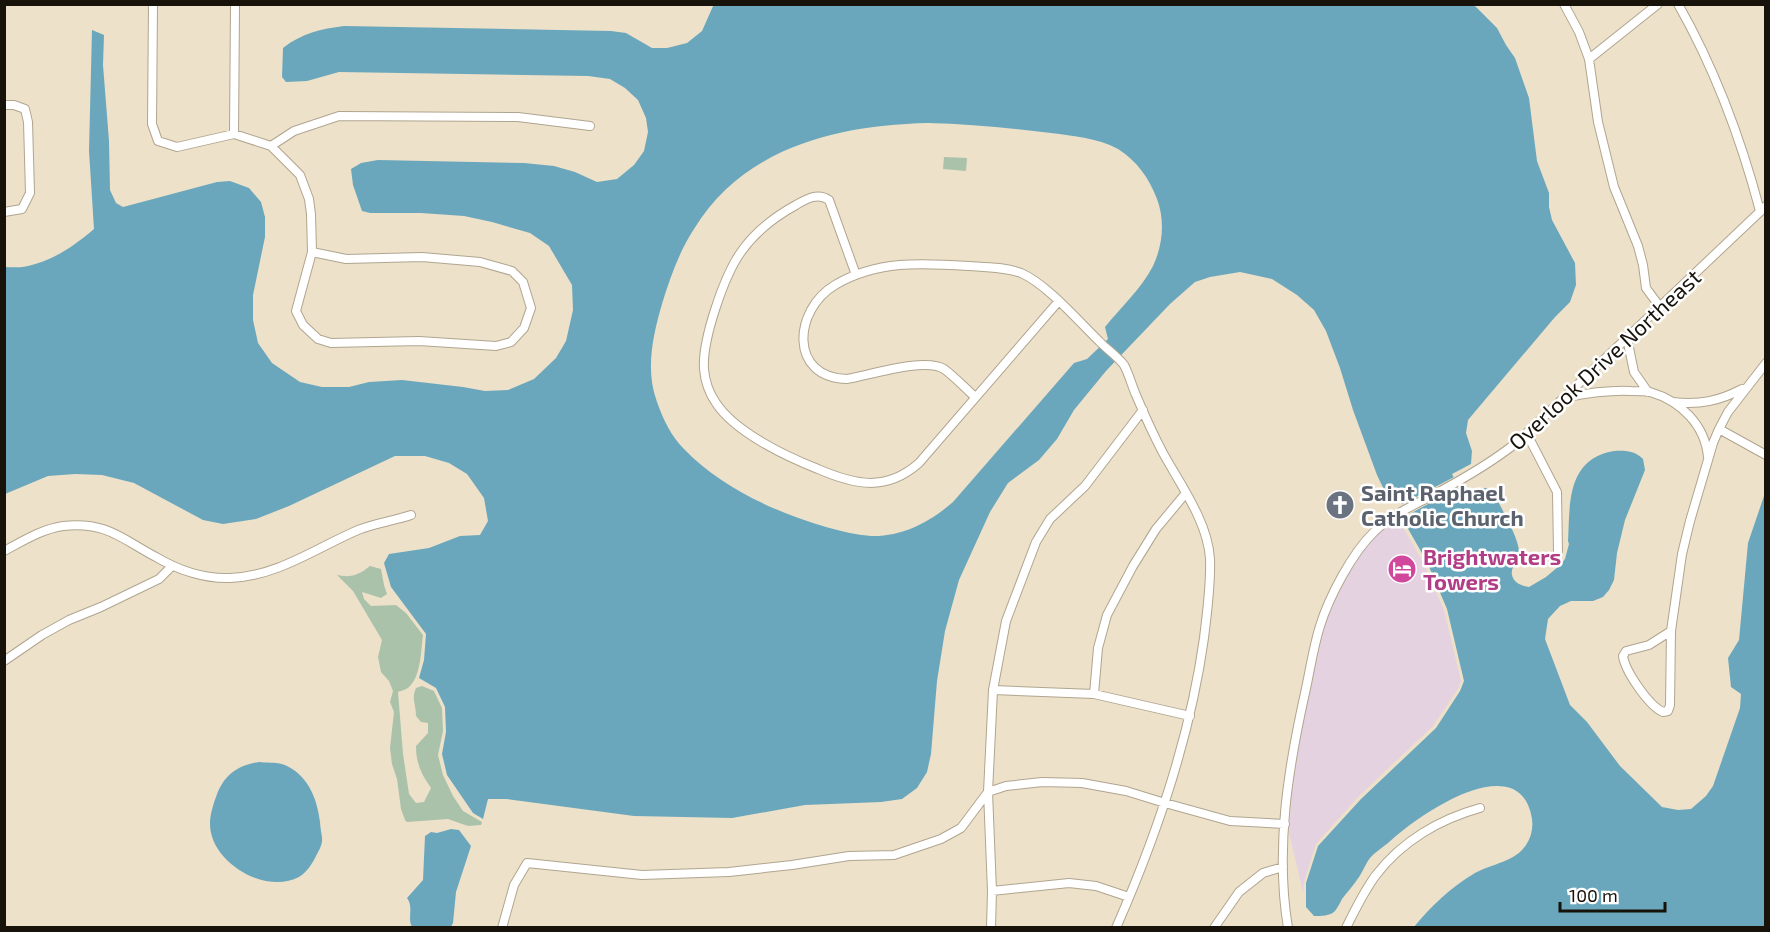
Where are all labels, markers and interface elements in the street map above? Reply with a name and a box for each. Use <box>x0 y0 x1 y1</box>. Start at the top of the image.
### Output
street label: Overlook Drive Northeast <box>1503 263 1705 455</box>
place label: Saint Raphael Catholic Church <box>1361 479 1524 530</box>
church icon: Saint Raphael Catholic Church <box>1324 489 1356 521</box>
place label: Brightwaters Towers <box>1423 543 1561 594</box>
hotel icon: Brightwaters Towers <box>1386 553 1418 585</box>
scale bar <box>1560 875 1665 913</box>
text: 100 m <box>1569 884 1618 906</box>

